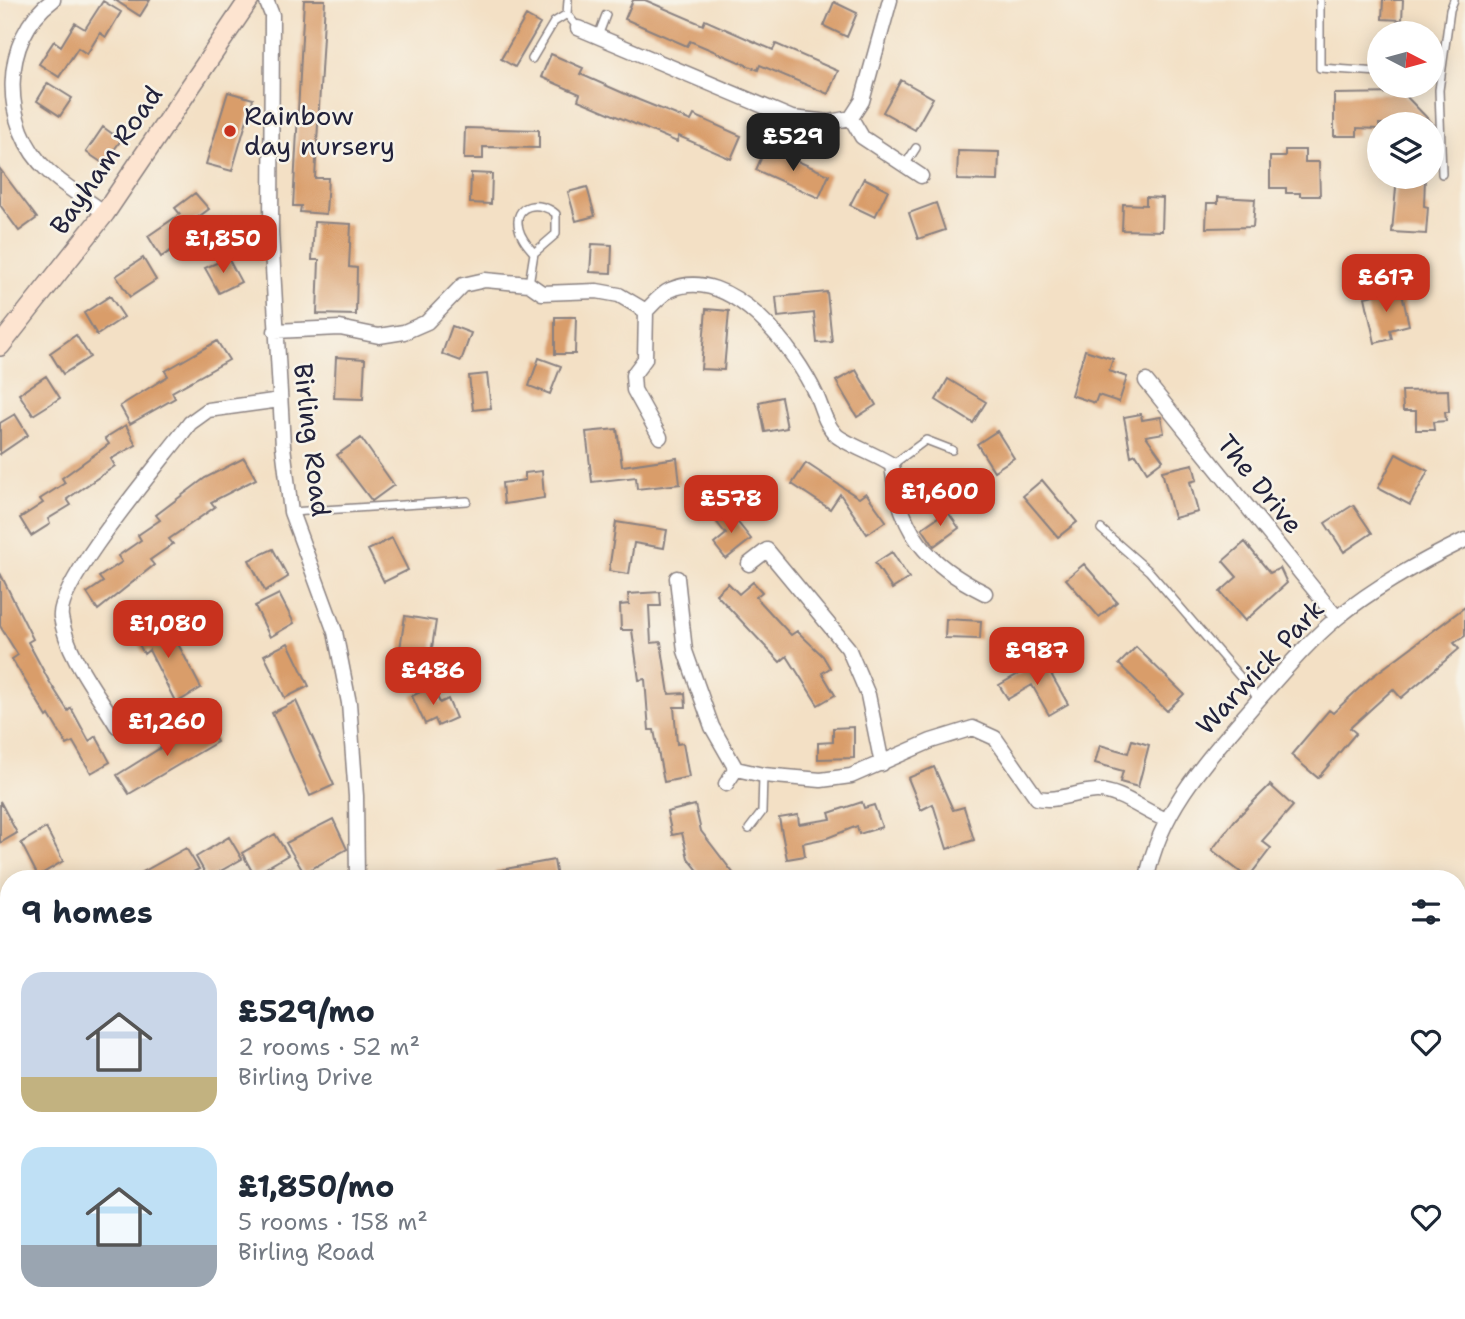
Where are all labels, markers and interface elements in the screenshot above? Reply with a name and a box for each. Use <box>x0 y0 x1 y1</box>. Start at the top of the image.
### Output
north arrow <box>1367 21 1444 98</box>
map controls <box>1367 21 1444 189</box>
street label: Bayham Road <box>41 78 170 241</box>
place label: Rainbow day nursery <box>244 98 395 163</box>
button: layers <box>1367 112 1444 189</box>
pin: £529 <box>752 114 834 173</box>
text: £529 <box>763 121 823 151</box>
marker: Rainbow day nursery <box>222 123 238 139</box>
pin: £1,850 <box>166 216 280 275</box>
text: £1,850 <box>185 223 261 253</box>
pin: £617 <box>1345 254 1427 314</box>
text: £617 <box>1358 262 1414 292</box>
street label: Birling Road <box>286 361 339 519</box>
street label: The Drive <box>1210 427 1311 541</box>
pin: £1,600 <box>883 468 997 528</box>
pin: £578 <box>690 476 772 535</box>
text: £1,600 <box>901 476 979 506</box>
text: £578 <box>700 483 762 513</box>
street label: Warwick Park <box>1188 591 1332 742</box>
pin: £1,080 <box>111 600 225 660</box>
text: £1,080 <box>129 608 207 638</box>
pin: £987 <box>996 628 1078 687</box>
text: £987 <box>1005 635 1069 665</box>
pin: £486 <box>392 648 474 707</box>
text: £486 <box>401 655 465 685</box>
pin: £1,260 <box>110 698 224 758</box>
text: £1,260 <box>128 706 206 736</box>
text: 9 homes <box>21 892 153 933</box>
icon: filters <box>1407 893 1445 931</box>
text: £529/mo <box>238 991 375 1032</box>
icon: home <box>77 1000 161 1084</box>
icon: heart <box>1407 1023 1445 1061</box>
text: 2 rooms · 52 m² <box>238 1032 420 1062</box>
text: Birling Drive <box>238 1062 373 1092</box>
text: £1,850/mo <box>238 1166 394 1207</box>
icon: home <box>77 1175 161 1259</box>
icon: heart <box>1407 1198 1445 1236</box>
text: 5 rooms · 158 m² <box>238 1207 428 1237</box>
text: Birling Road <box>238 1237 375 1267</box>

